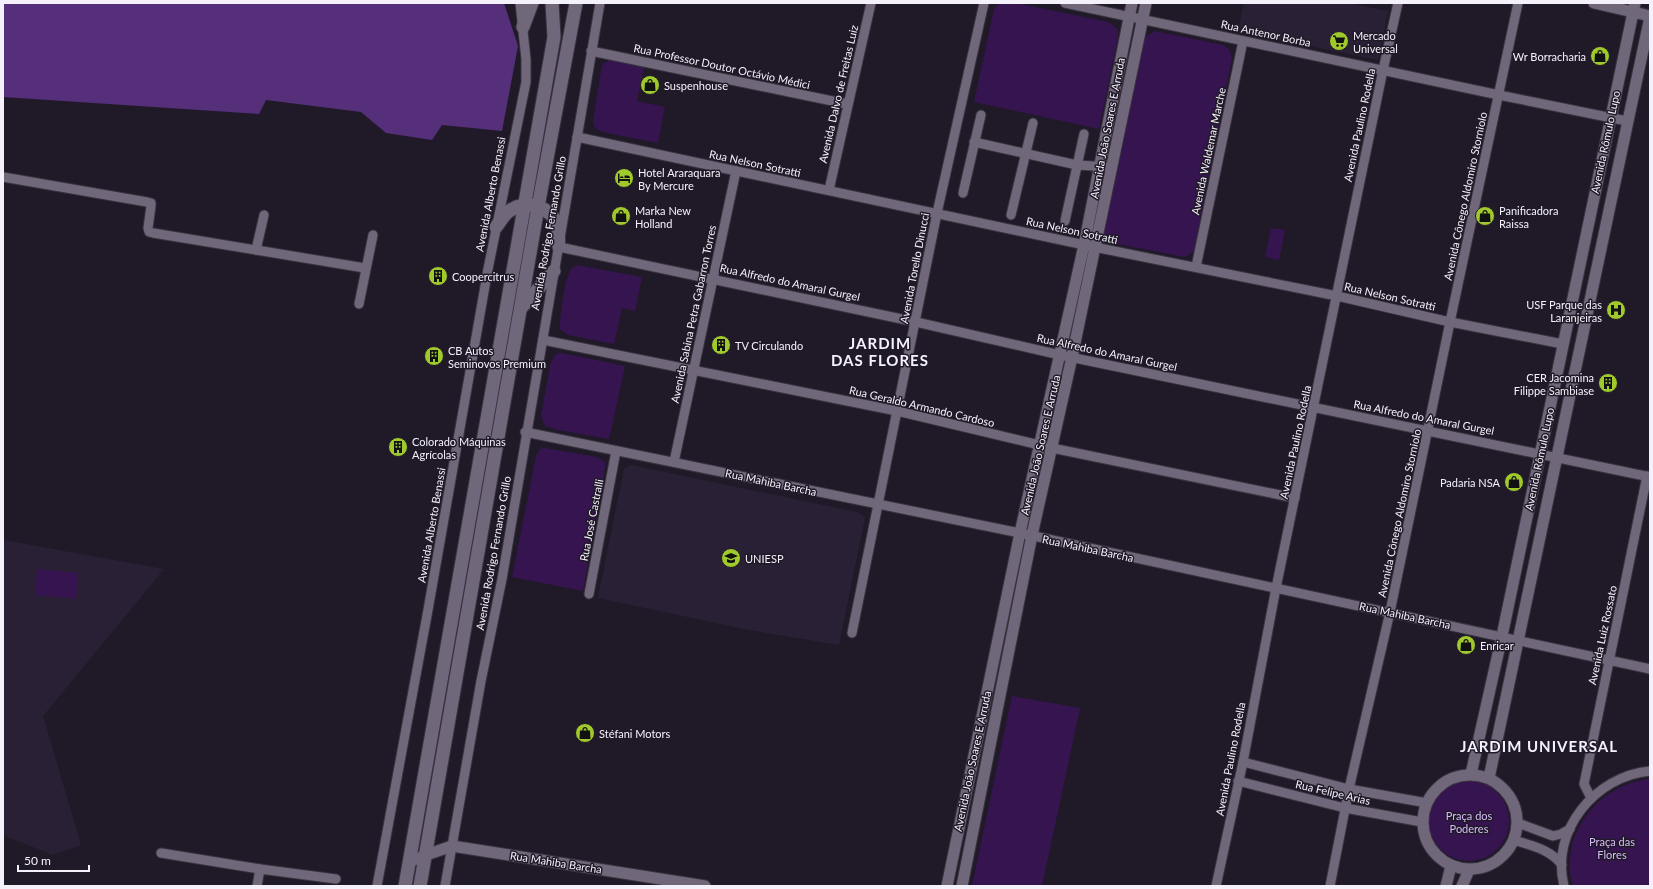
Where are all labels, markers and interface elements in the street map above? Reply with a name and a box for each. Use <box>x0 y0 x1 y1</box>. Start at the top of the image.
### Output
street label: Rua Antenor Borba <box>1220 17 1312 49</box>
street label: Avenida Dalvo de Freitas Luiz <box>816 24 860 164</box>
place label: Mercado Universal <box>1353 29 1398 55</box>
supermarket icon: Mercado Universal <box>1328 30 1350 52</box>
street label: Rua Professor Doutor Octávio Médici <box>633 41 812 91</box>
shop icon: Wr Borracharia <box>1589 45 1611 67</box>
place label: Wr Borracharia <box>1513 50 1586 63</box>
street label: Avenida João Soares E Arruda <box>1087 56 1127 200</box>
street label: Avenida Paulino Rodella <box>1341 67 1377 183</box>
shop icon: Suspenhouse <box>639 74 661 96</box>
place label: Suspenhouse <box>664 79 728 92</box>
street label: Avenida Waldemar Marche <box>1188 86 1228 216</box>
street label: Avenida Rômulo Lupo <box>1588 89 1622 195</box>
street label: Avenida Cônego Aldomiro Storniolo <box>1441 111 1489 281</box>
street label: Avenida Alberto Benassi <box>472 135 508 253</box>
street label: Rua Nelson Sotratti <box>708 147 802 179</box>
street label: Avenida Rodrigo Fernando Grillo <box>528 155 568 311</box>
place label: Hotel Araraquara By Mercure <box>638 166 720 192</box>
hotel icon: Hotel Araraquara By Mercure <box>613 167 635 189</box>
place label: Marka New Holland <box>635 204 691 230</box>
place label: Panificadora Raissa <box>1499 204 1558 230</box>
shop icon: Marka New Holland <box>610 205 632 227</box>
shop icon: Panificadora Raissa <box>1474 205 1496 227</box>
street label: Avenida Torello Dinucci <box>897 211 931 325</box>
street label: Rua Nelson Sotratti <box>1025 214 1119 246</box>
street label: Avenida Sabina Petra Gabarron Torres <box>668 223 718 404</box>
street label: Rua Alfredo do Amaral Gurgel <box>719 261 861 303</box>
building icon: Coopercitrus <box>427 265 449 287</box>
place label: Coopercitrus <box>452 270 514 283</box>
street label: Rua Nelson Sotratti <box>1343 279 1437 313</box>
place label: USF Parque das Laranjeiras <box>1526 298 1602 324</box>
hospital icon: USF Parque das Laranjeiras <box>1605 299 1627 321</box>
street label: Rua Alfredo do Amaral Gurgel <box>1036 331 1178 373</box>
building icon: TV Circulando <box>710 334 732 356</box>
district label: JARDIM DAS FLORES <box>831 334 929 369</box>
place label: TV Circulando <box>735 339 803 352</box>
place label: CB Autos Seminovos Premium <box>448 344 546 370</box>
building icon: CB Autos Seminovos Premium <box>423 345 445 367</box>
place label: CER Jacomina Filippe Sambiase <box>1514 371 1594 397</box>
building icon: CER Jacomina Filippe Sambiase <box>1597 372 1619 394</box>
street label: Avenida João Soares E Arruda <box>1018 374 1062 516</box>
street label: Rua Geraldo Armando Cardoso <box>848 383 996 429</box>
street label: Avenida Paulino Rodella <box>1277 384 1313 500</box>
street label: Rua Alfredo do Amaral Gurgel <box>1353 397 1495 437</box>
street label: Avenida Rômulo Lupo <box>1522 406 1556 512</box>
street label: Avenida Cônego Aldomiro Storniolo <box>1375 428 1423 598</box>
place label: Colorado Máquinas Agrícolas <box>412 435 506 461</box>
building icon: Colorado Máquinas Agrícolas <box>387 436 409 458</box>
street label: Avenida Alberto Benassi <box>414 466 448 584</box>
street label: Rua Mahiba Barcha <box>724 466 818 498</box>
shop icon: Padaria NSA <box>1503 471 1525 493</box>
street label: Avenida Rodrigo Fernando Grillo <box>473 475 513 631</box>
place label: Padaria NSA <box>1440 476 1501 489</box>
street label: Rua José Castralli <box>577 477 605 562</box>
street label: Rua Mahiba Barcha <box>1041 532 1135 564</box>
school or university icon: UNIESP <box>720 547 742 569</box>
place label: UNIESP <box>745 552 784 565</box>
street label: Avenida Luiz Rossato <box>1585 584 1619 686</box>
street label: Rua Mahiba Barcha <box>1358 599 1452 631</box>
shop icon: Enricar <box>1455 634 1477 656</box>
place label: Enricar <box>1480 639 1514 652</box>
street label: Avenida João Soares E Arruda <box>951 690 993 832</box>
street label: Avenida Paulino Rodella <box>1213 701 1247 817</box>
shop icon: Stéfani Motors <box>574 722 596 744</box>
place label: Stéfani Motors <box>599 727 671 740</box>
district label: JARDIM UNIVERSAL <box>1460 737 1618 755</box>
street label: Rua Felipe Arias <box>1294 777 1372 807</box>
park label: Praça dos Poderes <box>1446 809 1493 835</box>
park label: Praça das Flores <box>1589 835 1635 861</box>
scale bar <box>18 847 89 873</box>
street label: Rua Mahiba Barcha <box>509 848 603 876</box>
text: 50 m <box>24 853 51 868</box>

